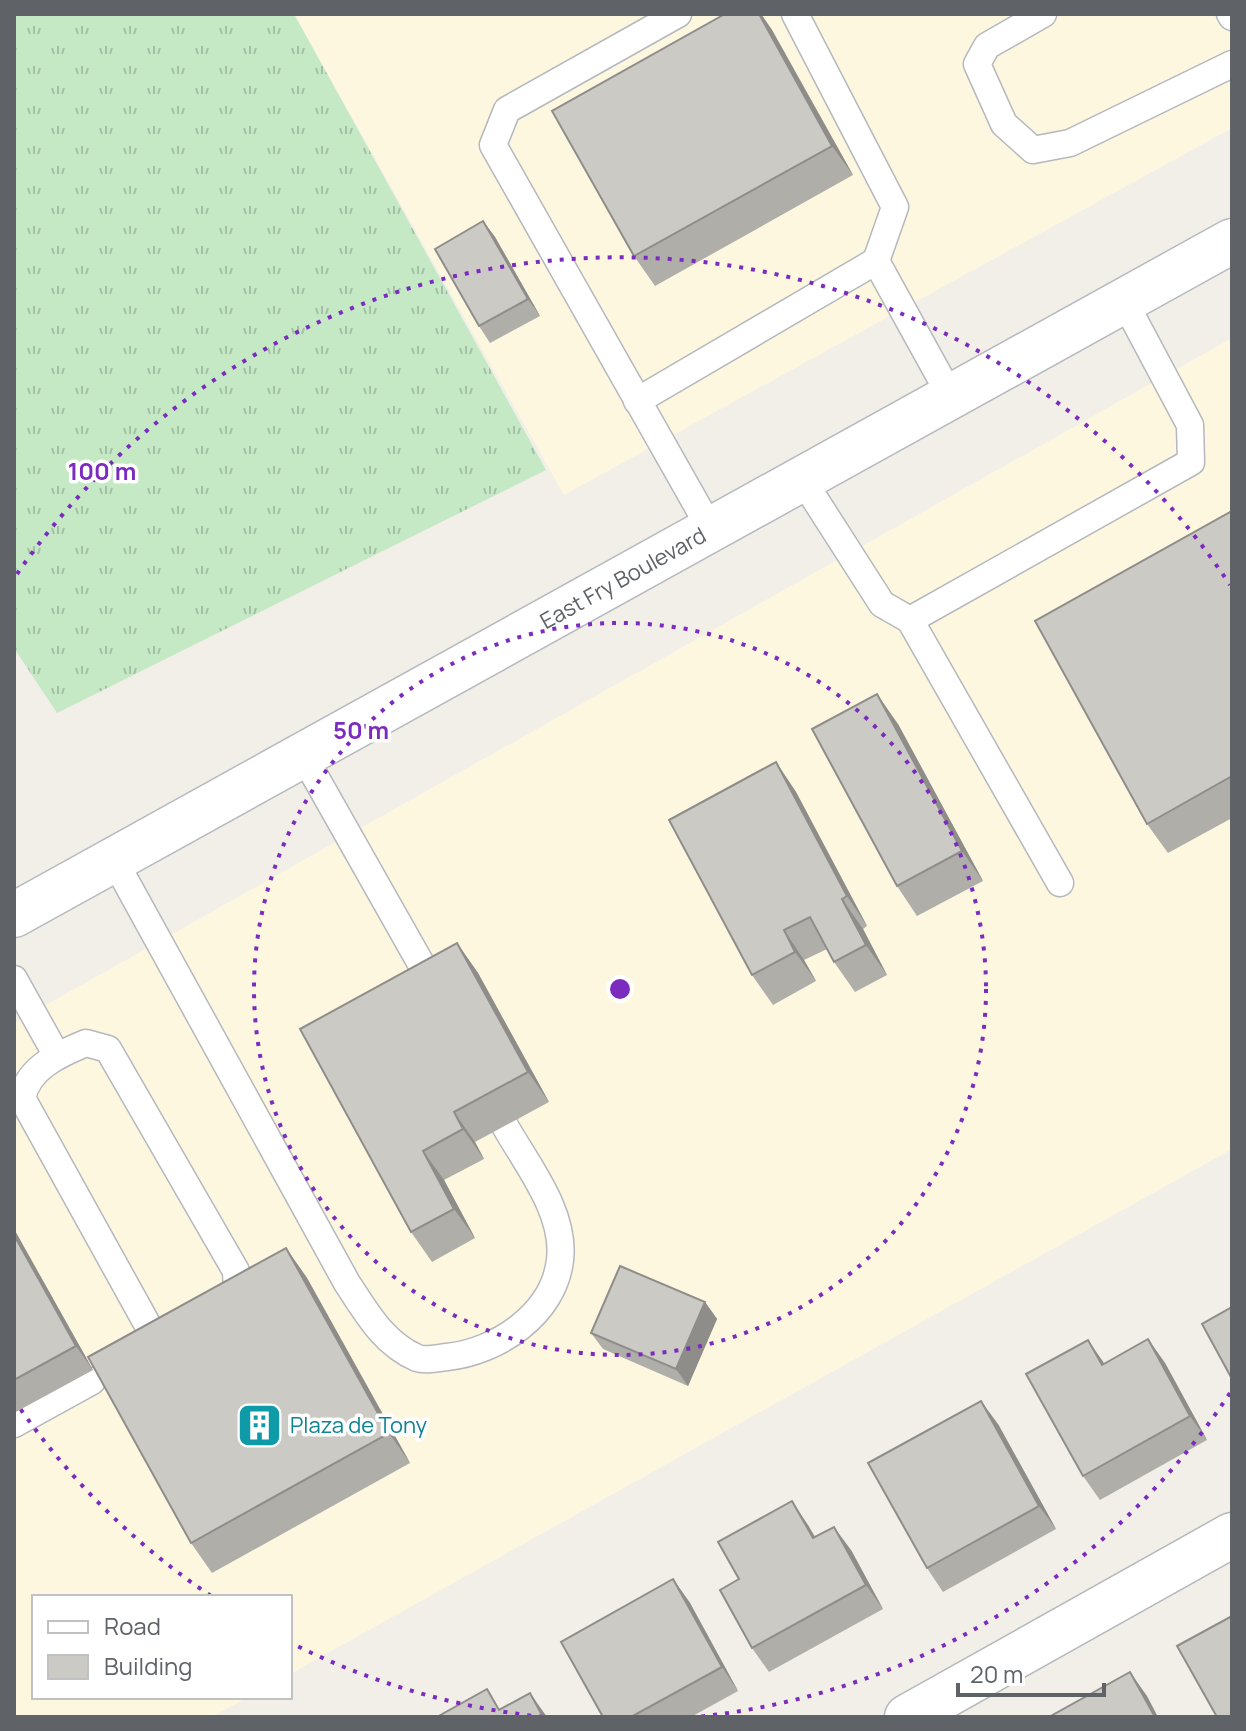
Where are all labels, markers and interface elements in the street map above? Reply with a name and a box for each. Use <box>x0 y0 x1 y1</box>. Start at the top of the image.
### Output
text: 100 m <box>68 454 136 487</box>
street label: East Fry Boulevard <box>535 520 711 636</box>
text: 50 m <box>333 713 389 746</box>
centre of rings <box>606 975 634 1003</box>
building icon: Plaza de Tony <box>235 1401 283 1449</box>
place label: Plaza de Tony <box>290 1410 428 1440</box>
legend <box>32 1595 292 1699</box>
text: Road <box>104 1609 161 1642</box>
scale bar <box>958 1647 1104 1697</box>
text: Building <box>104 1649 192 1682</box>
text: 20 m <box>970 1657 1023 1690</box>

